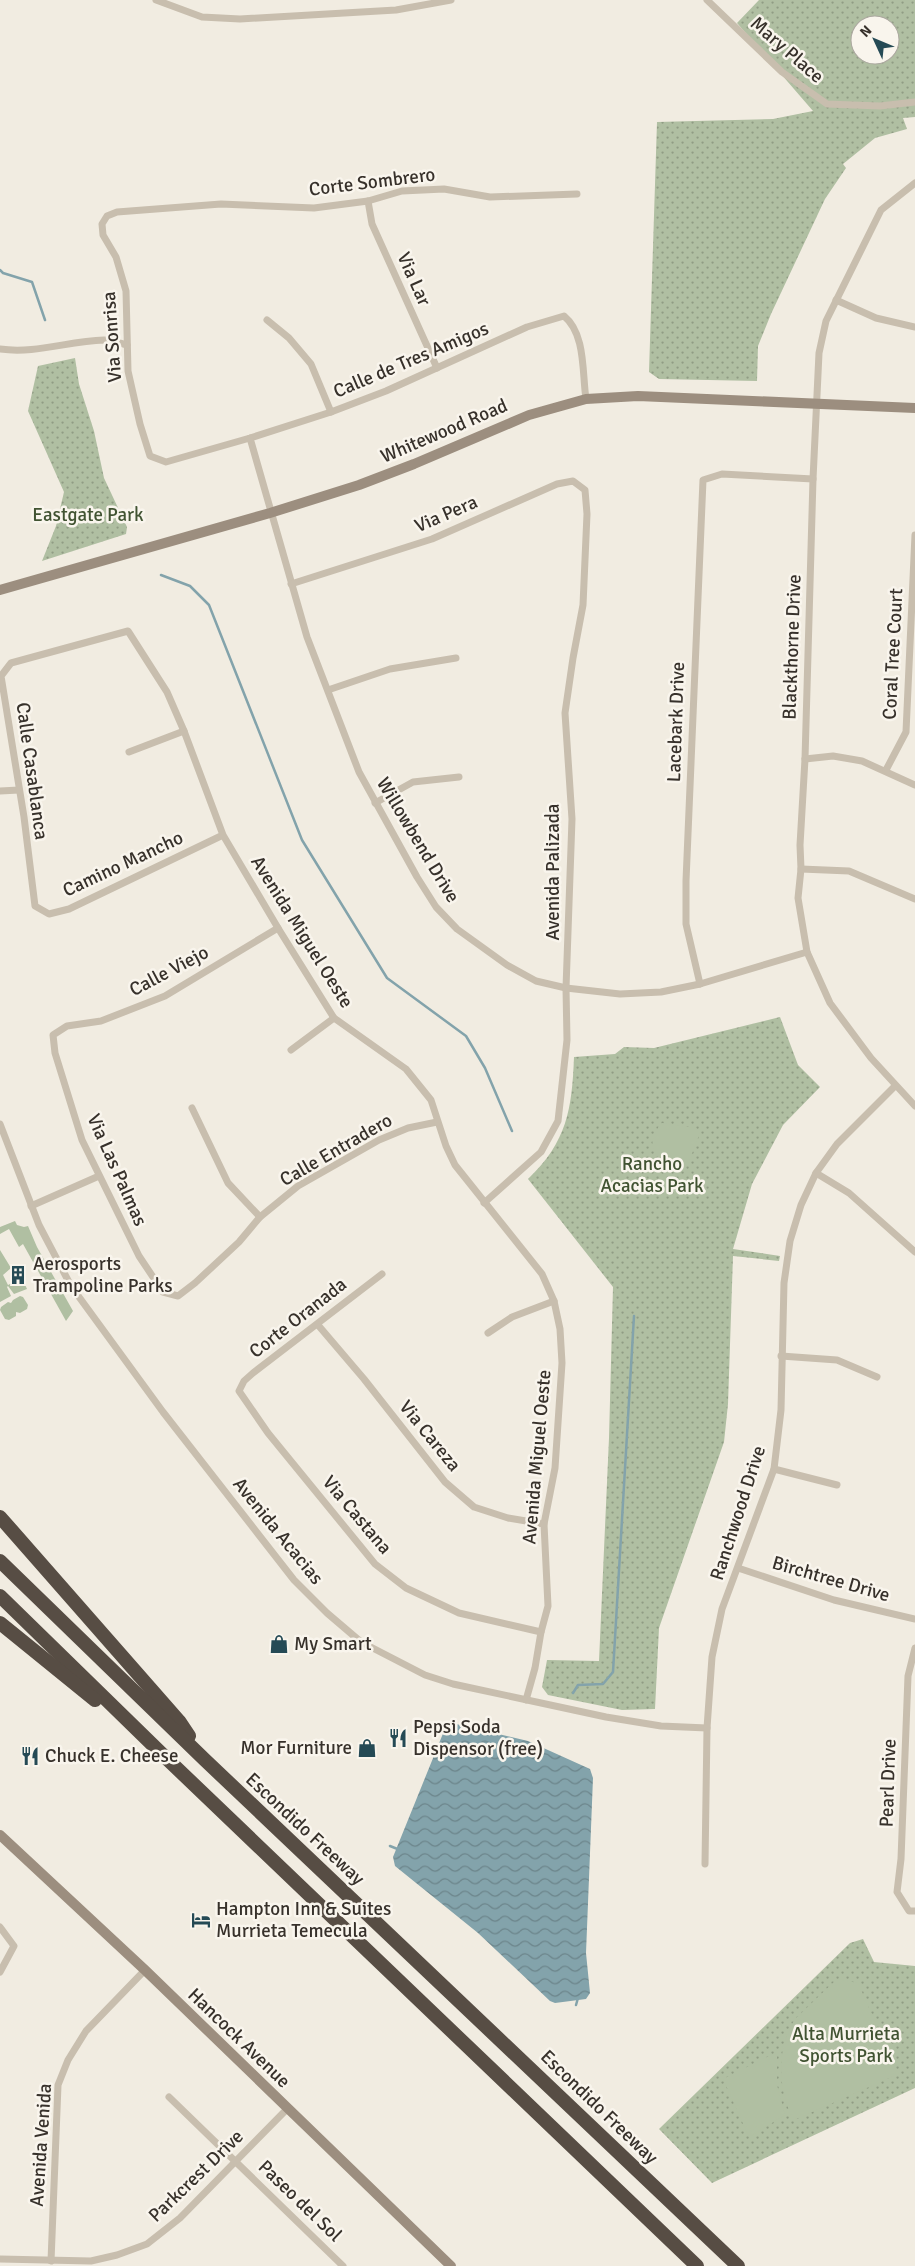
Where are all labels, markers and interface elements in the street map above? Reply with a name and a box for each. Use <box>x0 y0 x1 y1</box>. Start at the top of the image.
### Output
street label: Mary Place <box>745 11 829 89</box>
north arrow <box>850 15 900 65</box>
text: N <box>857 22 876 41</box>
street label: Corte Sombrero <box>308 162 437 202</box>
street label: Via Lar <box>392 248 436 310</box>
street label: Via Sonrisa <box>97 291 127 383</box>
street label: Calle de Tres Amigos <box>330 316 492 404</box>
street label: Whitewood Road <box>377 393 511 469</box>
street label: Via Pera <box>411 490 481 538</box>
park label: Eastgate Park <box>32 503 144 527</box>
street label: Blackthorne Drive <box>777 574 807 720</box>
street label: Coral Tree Court <box>878 587 908 720</box>
street label: Lacebark Drive <box>662 661 690 783</box>
street label: Calle Casablanca <box>10 701 54 841</box>
street label: Willowbend Drive <box>371 773 465 907</box>
street label: Avenida Palizada <box>541 804 565 941</box>
street label: Camino Mancho <box>59 826 187 902</box>
street label: Avenida Miguel Oeste <box>245 851 359 1013</box>
street label: Calle Viejo <box>125 940 213 1002</box>
street label: Calle Entradero <box>276 1108 397 1192</box>
street label: Via Las Palmas <box>82 1110 152 1230</box>
park label: Rancho Acacias Park <box>601 1152 704 1198</box>
place label: Aerosports Trampoline Parks <box>33 1252 173 1298</box>
building icon: Aerosports Trampoline Parks <box>7 1264 29 1286</box>
street label: Corte Oranada <box>244 1272 352 1364</box>
street label: Avenida Miguel Oeste <box>517 1369 557 1545</box>
street label: Via Careza <box>394 1395 466 1477</box>
street label: Ranchwood Drive <box>705 1443 771 1583</box>
street label: Via Castana <box>317 1471 397 1559</box>
street label: Avenida Acacias <box>228 1473 328 1589</box>
street label: Birchtree Drive <box>769 1551 893 1607</box>
place label: My Smart <box>294 1632 372 1656</box>
shop icon: My Smart <box>268 1633 290 1655</box>
place label: Pepsi Soda Dispensor (free) <box>413 1715 543 1761</box>
restaurant icon: Pepsi Soda Dispensor (free) <box>387 1727 409 1749</box>
place label: Mor Furniture <box>240 1736 352 1760</box>
shop icon: Mor Furniture <box>356 1737 378 1759</box>
street label: Pearl Drive <box>874 1738 902 1828</box>
place label: Chuck E. Cheese <box>45 1744 178 1768</box>
restaurant icon: Chuck E. Cheese <box>19 1745 41 1767</box>
street label: Escondido Freeway <box>240 1768 370 1890</box>
place label: Hampton Inn & Suites Murrieta Temecula <box>216 1897 391 1943</box>
hotel icon: Hampton Inn & Suites Murrieta Temecula <box>190 1909 212 1931</box>
street label: Hancock Avenue <box>183 1983 295 2093</box>
park label: Alta Murrieta Sports Park <box>792 2022 900 2068</box>
street label: Escondido Freeway <box>535 2045 663 2169</box>
street label: Avenida Venida <box>25 2083 57 2207</box>
street label: Parkcrest Drive <box>143 2125 249 2227</box>
street label: Paseo del Sol <box>253 2155 347 2247</box>

